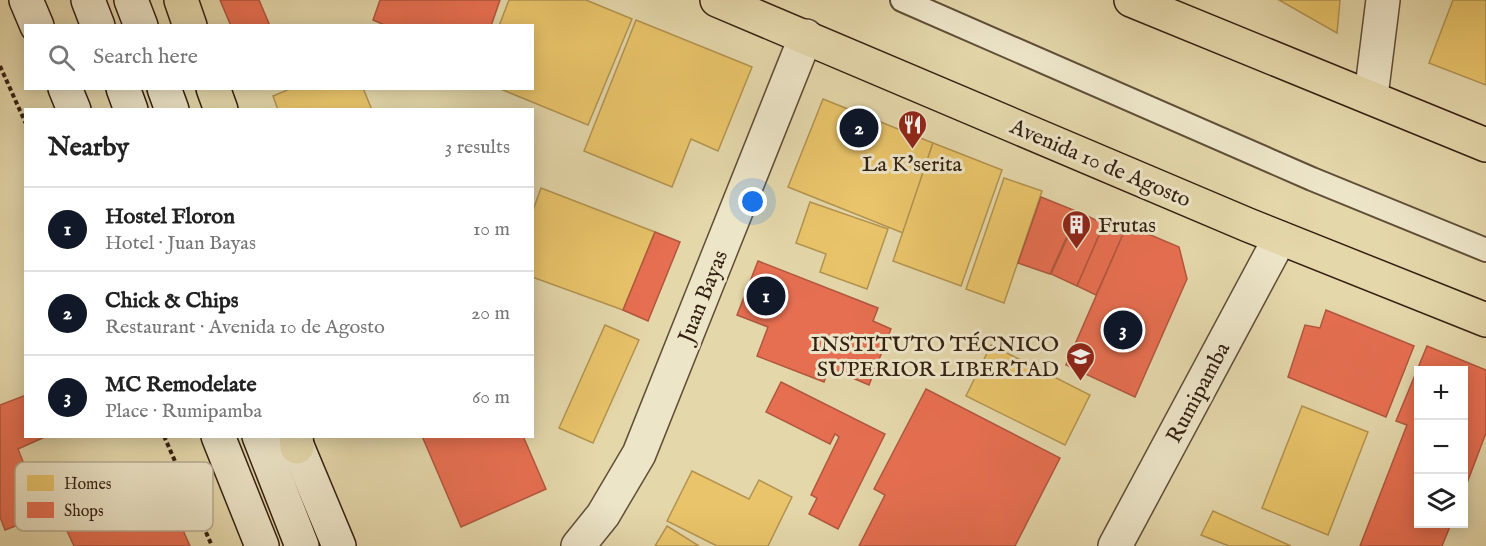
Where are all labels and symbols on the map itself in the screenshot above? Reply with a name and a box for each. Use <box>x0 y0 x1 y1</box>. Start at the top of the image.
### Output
pin: 2 <box>840 106 878 150</box>
restaurant icon: La K'serita <box>896 108 928 150</box>
street label: Avenida 10 de Agosto <box>1005 113 1195 215</box>
place label: La K'serita <box>862 151 963 179</box>
your location <box>738 187 767 216</box>
building icon: Frutas <box>1061 208 1093 250</box>
place label: Frutas <box>1098 212 1156 240</box>
street label: Juan Bayas <box>671 246 735 350</box>
pin: 1 <box>746 274 786 318</box>
pin: 3 <box>1104 308 1142 352</box>
place label: INSTITUTO TÉCNICO SUPERIOR LIBERTAD <box>811 331 1059 384</box>
street label: Rumipamba <box>1160 337 1237 448</box>
school or university icon: INSTITUTO TÉCNICO SUPERIOR LIBERTAD <box>1064 340 1096 382</box>
legend <box>15 462 213 531</box>
text: Homes <box>64 475 112 495</box>
text: Shops <box>64 502 104 522</box>

